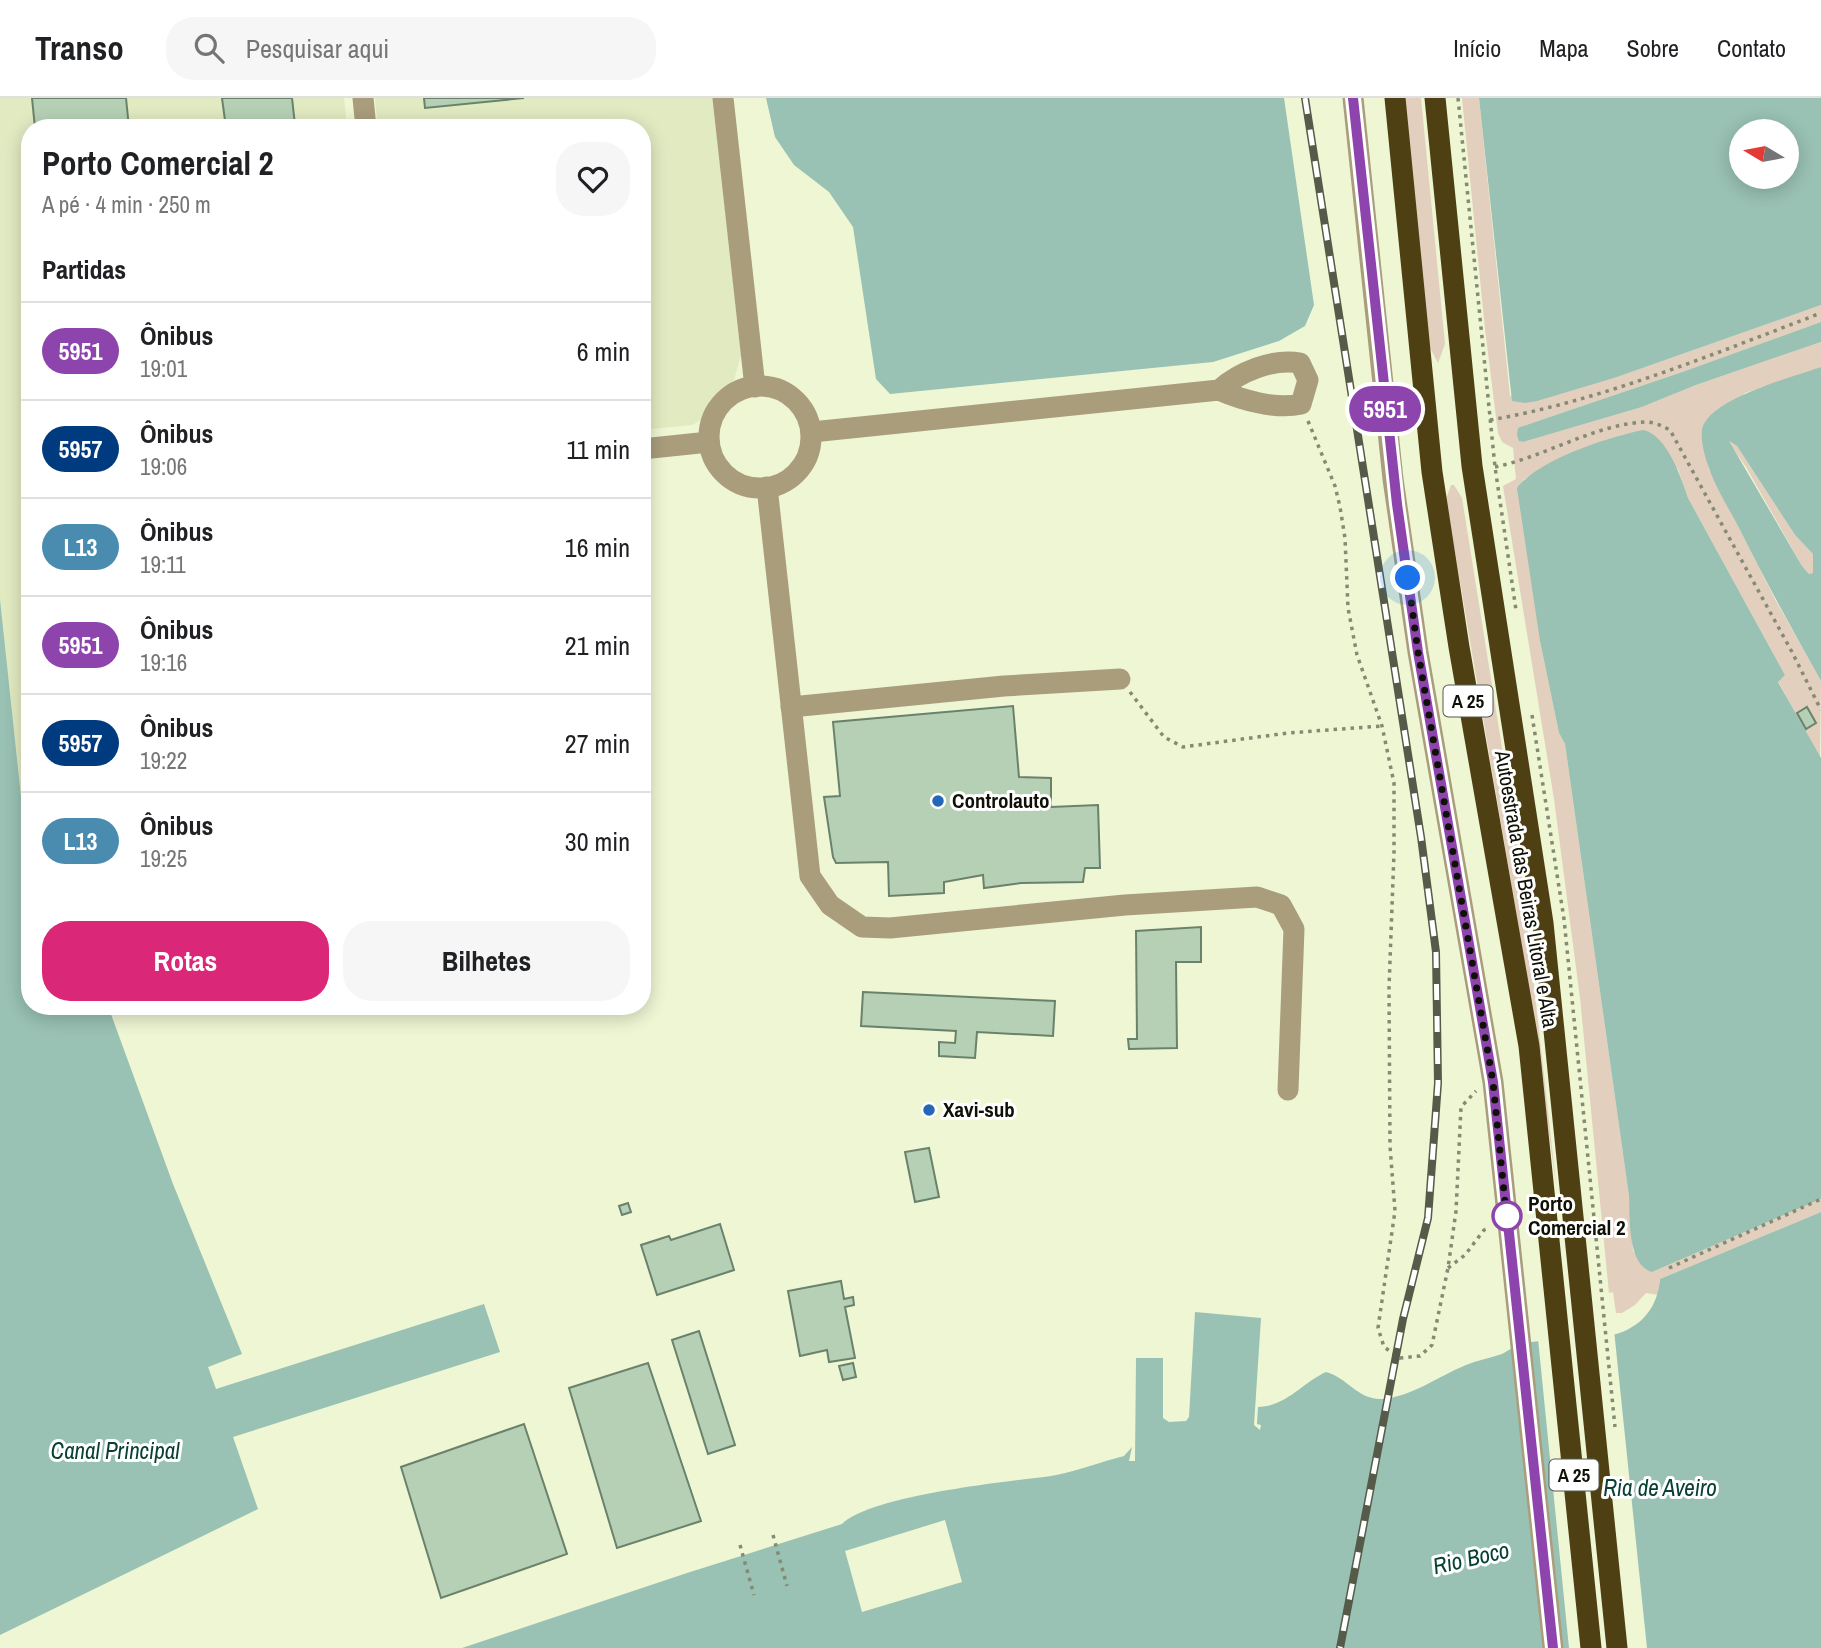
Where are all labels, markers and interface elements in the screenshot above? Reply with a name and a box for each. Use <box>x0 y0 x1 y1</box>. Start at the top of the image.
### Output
search box <box>166 17 656 80</box>
text: Transo <box>35 26 124 70</box>
icon: search <box>190 29 228 67</box>
text: Pesquisar aqui <box>246 31 389 66</box>
text: Início <box>1453 32 1501 64</box>
text: Mapa <box>1539 32 1589 64</box>
text: Sobre <box>1627 32 1679 64</box>
text: Contato <box>1717 32 1786 64</box>
north arrow <box>1729 119 1799 189</box>
map controls <box>1729 119 1799 189</box>
text: Porto Comercial 2 <box>42 141 274 185</box>
button: heart <box>556 142 630 216</box>
text: A pé · 4 min · 250 m <box>42 189 211 220</box>
text: Partidas <box>42 252 126 287</box>
text: Ônibus <box>140 318 213 353</box>
text: 6 min <box>577 334 630 369</box>
text: 5951 <box>59 335 102 367</box>
text: 19:01 <box>140 353 187 384</box>
line badge: 5951 <box>1336 386 1434 432</box>
text: 5951 <box>1363 393 1407 425</box>
text: Ônibus <box>140 416 213 451</box>
text: 11 min <box>566 432 630 467</box>
text: 5957 <box>59 433 102 465</box>
text: 19:06 <box>140 451 187 482</box>
text: Ônibus <box>140 514 213 549</box>
text: 16 min <box>565 530 630 565</box>
text: L13 <box>64 531 97 563</box>
text: 19:11 <box>140 549 186 580</box>
your location <box>1390 560 1425 595</box>
text: Ônibus <box>140 612 213 647</box>
text: 21 min <box>565 628 630 663</box>
text: 5951 <box>59 629 102 661</box>
text: 19:16 <box>140 647 187 678</box>
road number: A 25 <box>1444 686 1492 716</box>
text: Ônibus <box>140 710 213 745</box>
text: 27 min <box>565 726 630 761</box>
text: 5957 <box>59 727 102 759</box>
text: 19:22 <box>140 745 187 776</box>
street label: Autoestrada das Beiras Litoral e Alta <box>1488 747 1565 1030</box>
place label: Controlauto <box>952 786 1050 815</box>
marker: Controlauto <box>930 793 946 809</box>
text: Ônibus <box>140 808 213 843</box>
text: 30 min <box>565 824 630 859</box>
text: L13 <box>64 825 97 857</box>
text: 19:25 <box>140 843 187 874</box>
button: Rotas <box>42 921 329 1001</box>
button: Bilhetes <box>343 921 630 1001</box>
place label: Xavi-sub <box>943 1095 1015 1124</box>
marker: Xavi-sub <box>921 1102 937 1118</box>
place label: Porto Comercial 2 <box>1528 1189 1626 1242</box>
marker: Porto Comercial 2 <box>1492 1201 1522 1231</box>
water label: Canal Principal <box>51 1435 180 1466</box>
road number: A 25 <box>1550 1460 1598 1490</box>
water label: Ria de Aveiro <box>1603 1472 1717 1503</box>
water label: Rio Boco <box>1430 1534 1512 1581</box>

